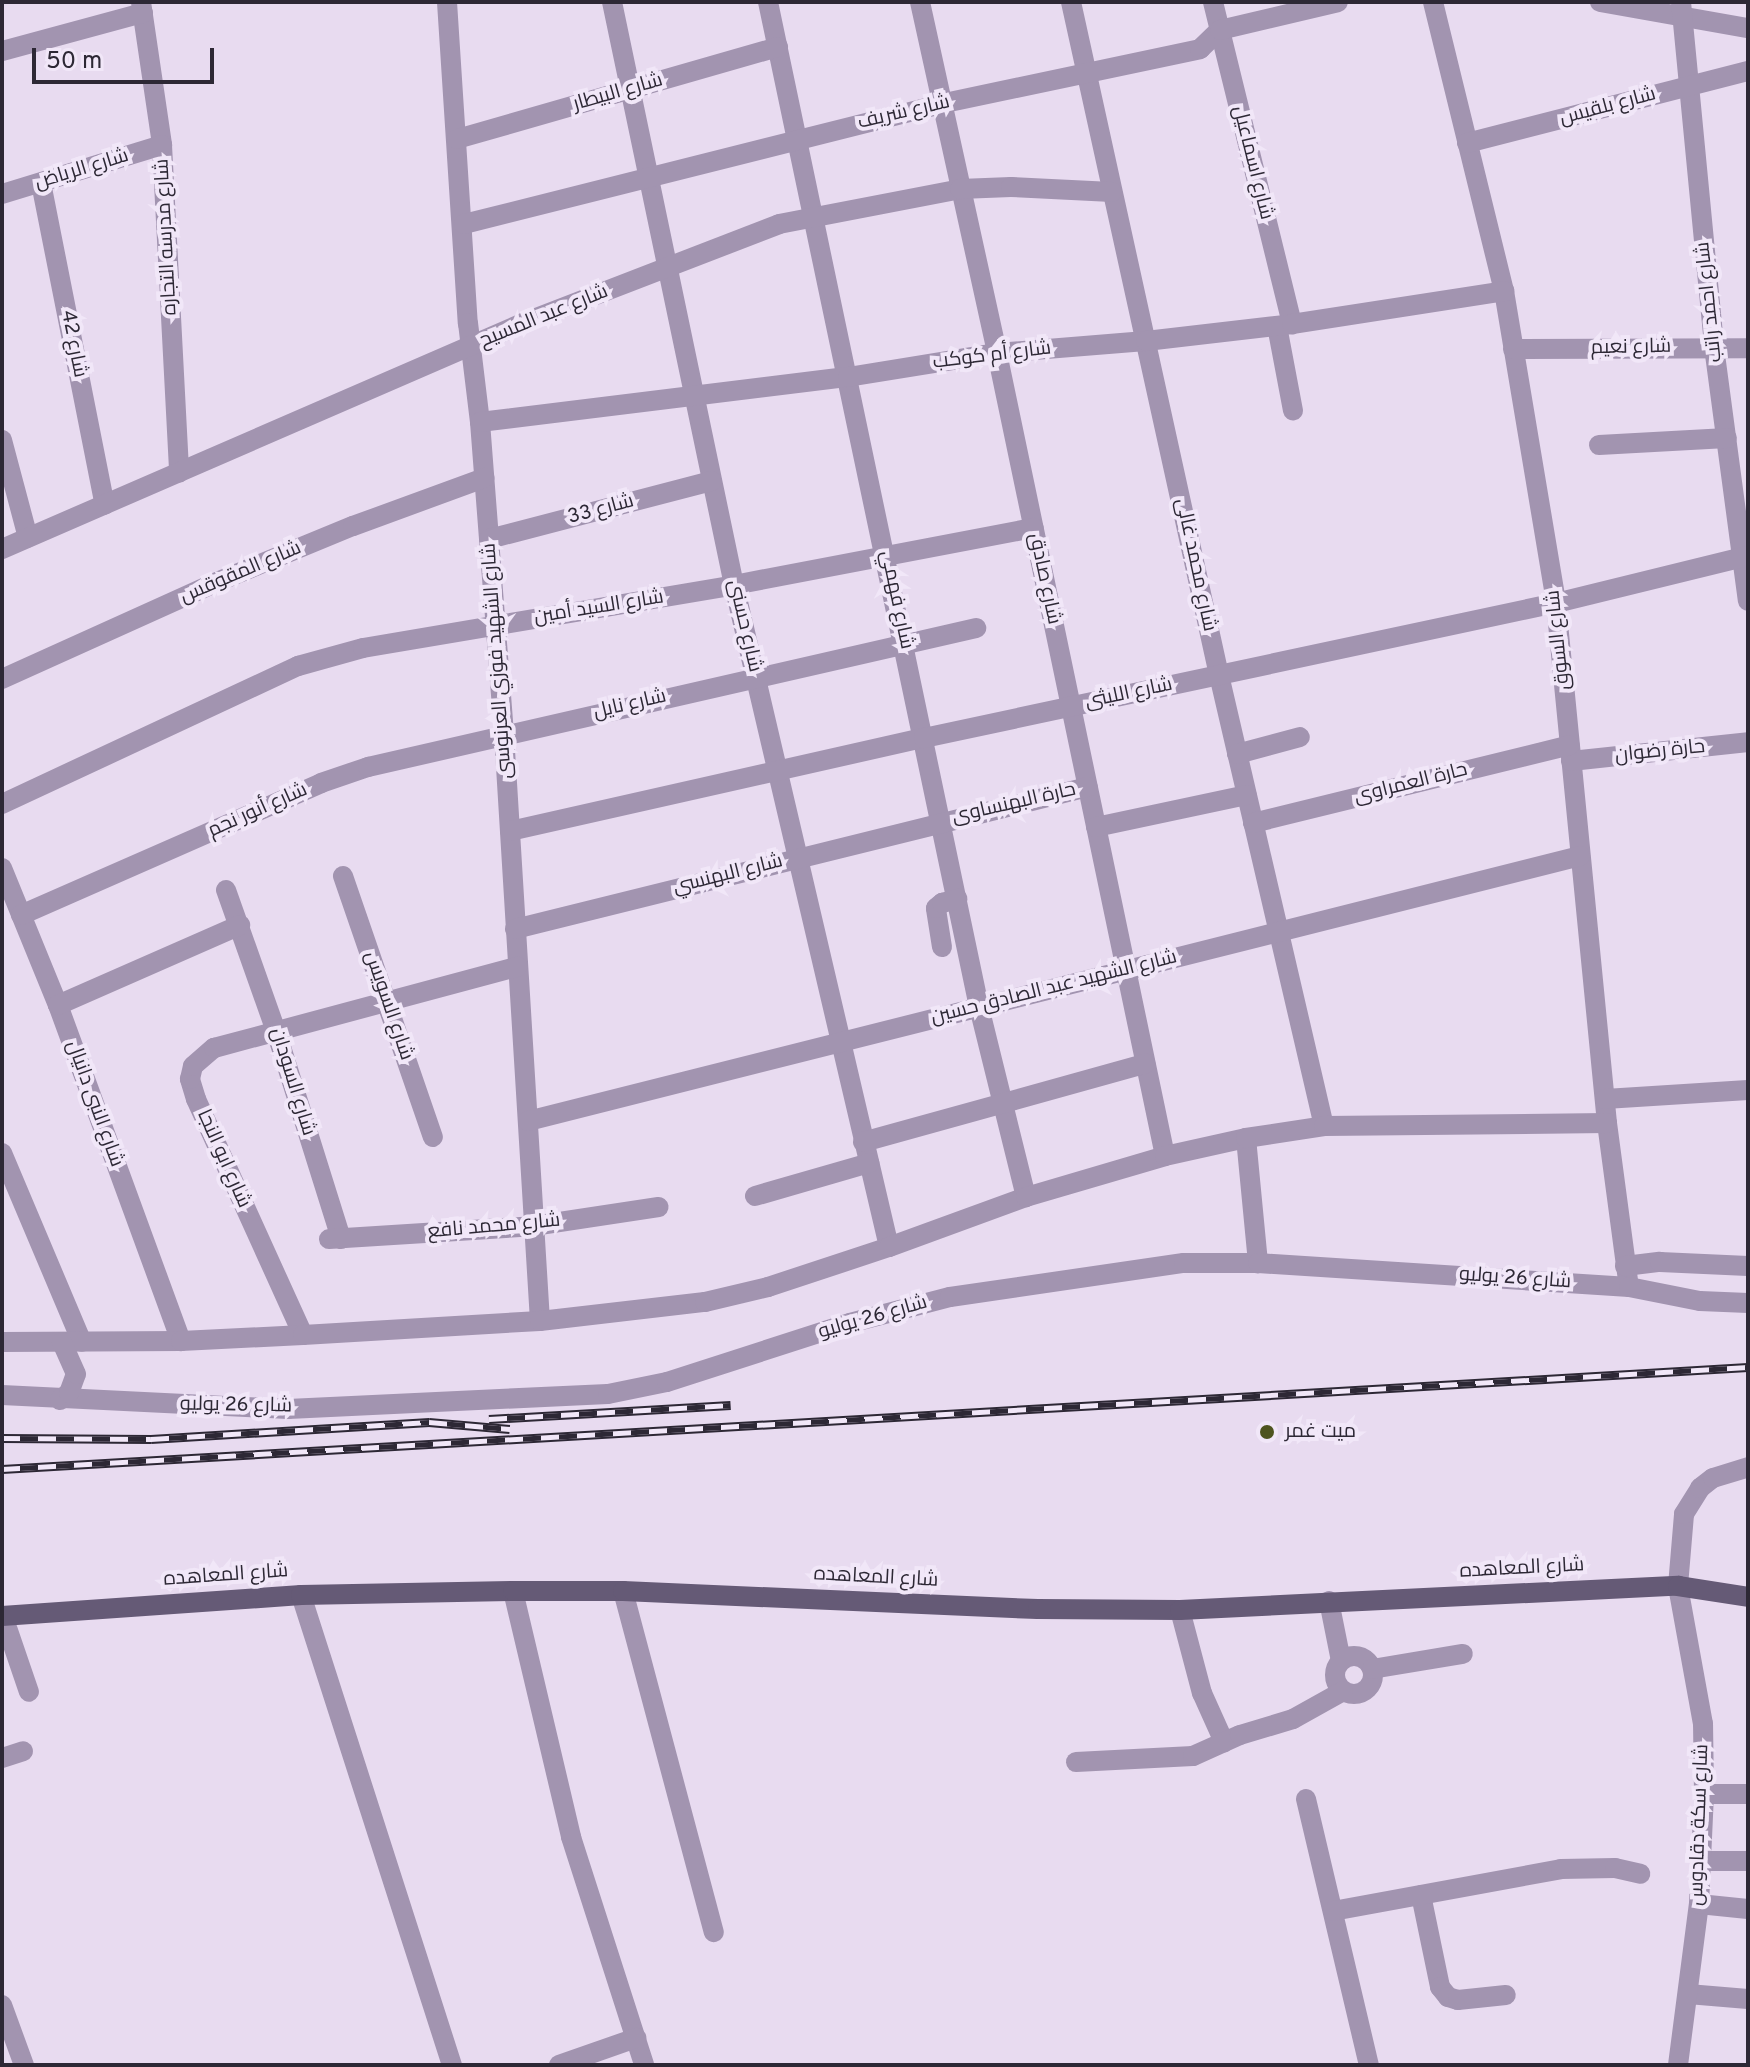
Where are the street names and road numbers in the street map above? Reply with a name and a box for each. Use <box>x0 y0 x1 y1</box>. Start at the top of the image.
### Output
street label: شارع البيطار <box>570 69 666 117</box>
street label: شارع بلقيس <box>1557 83 1659 131</box>
street label: شارع شريف <box>856 91 952 135</box>
street label: شارع اسماعيل <box>1226 104 1278 222</box>
street label: شارع الرياض <box>32 144 132 196</box>
street label: شارع مدرسه التجاره <box>151 158 183 316</box>
street label: شارع احمد راتب <box>1692 241 1728 363</box>
street label: شارع عبد المسيح <box>476 280 612 354</box>
street label: شارع 42 <box>55 308 91 380</box>
street label: شارع نعيم <box>1591 335 1671 361</box>
street label: شارع أم كوكب <box>932 337 1052 375</box>
street label: شارع 33 <box>565 490 637 530</box>
street label: شارع محمد غالى <box>1169 496 1221 634</box>
street label: شارع صادق <box>1023 531 1065 627</box>
street label: شارع المقوقس <box>177 537 305 609</box>
street label: شارع الشهيد فوزي العرنوسى <box>478 542 518 780</box>
street label: شارع فهمي <box>874 549 918 651</box>
street label: شارع حسنى <box>722 578 766 674</box>
street label: شارع السيد أمين <box>532 586 666 630</box>
street label: شارع السوق <box>1542 589 1576 691</box>
street label: شارع الليثى <box>1083 673 1175 715</box>
street label: شارع نايل <box>591 685 669 725</box>
street label: حارة رضوان <box>1614 735 1706 769</box>
street label: حارة العمراوى <box>1352 758 1470 810</box>
street label: شارع أنور نجم <box>205 778 311 844</box>
street label: حارة البهنساوى <box>950 778 1078 830</box>
street label: شارع البهنسي <box>671 850 785 900</box>
street label: شارع الشهيد عبد الصادق حسين <box>928 946 1180 1030</box>
street label: شارع السويس <box>358 949 418 1063</box>
street label: شارع السودان <box>264 1025 320 1139</box>
street label: شارع النبى دانيال <box>60 1038 128 1170</box>
street label: شارع ابو النجا <box>191 1106 255 1212</box>
street label: شارع محمد نافع <box>427 1209 561 1245</box>
street label: شارع 26 يوليو <box>1458 1263 1572 1295</box>
street label: شارع 26 يوليو <box>816 1291 930 1345</box>
street label: شارع 26 يوليو <box>180 1393 292 1419</box>
street label: شارع المعاهده <box>1459 1554 1585 1584</box>
street label: شارع المعاهده <box>163 1560 289 1592</box>
street label: شارع المعاهده <box>813 1563 939 1593</box>
street label: شارع سكة دقادوس <box>1685 1744 1715 1906</box>

